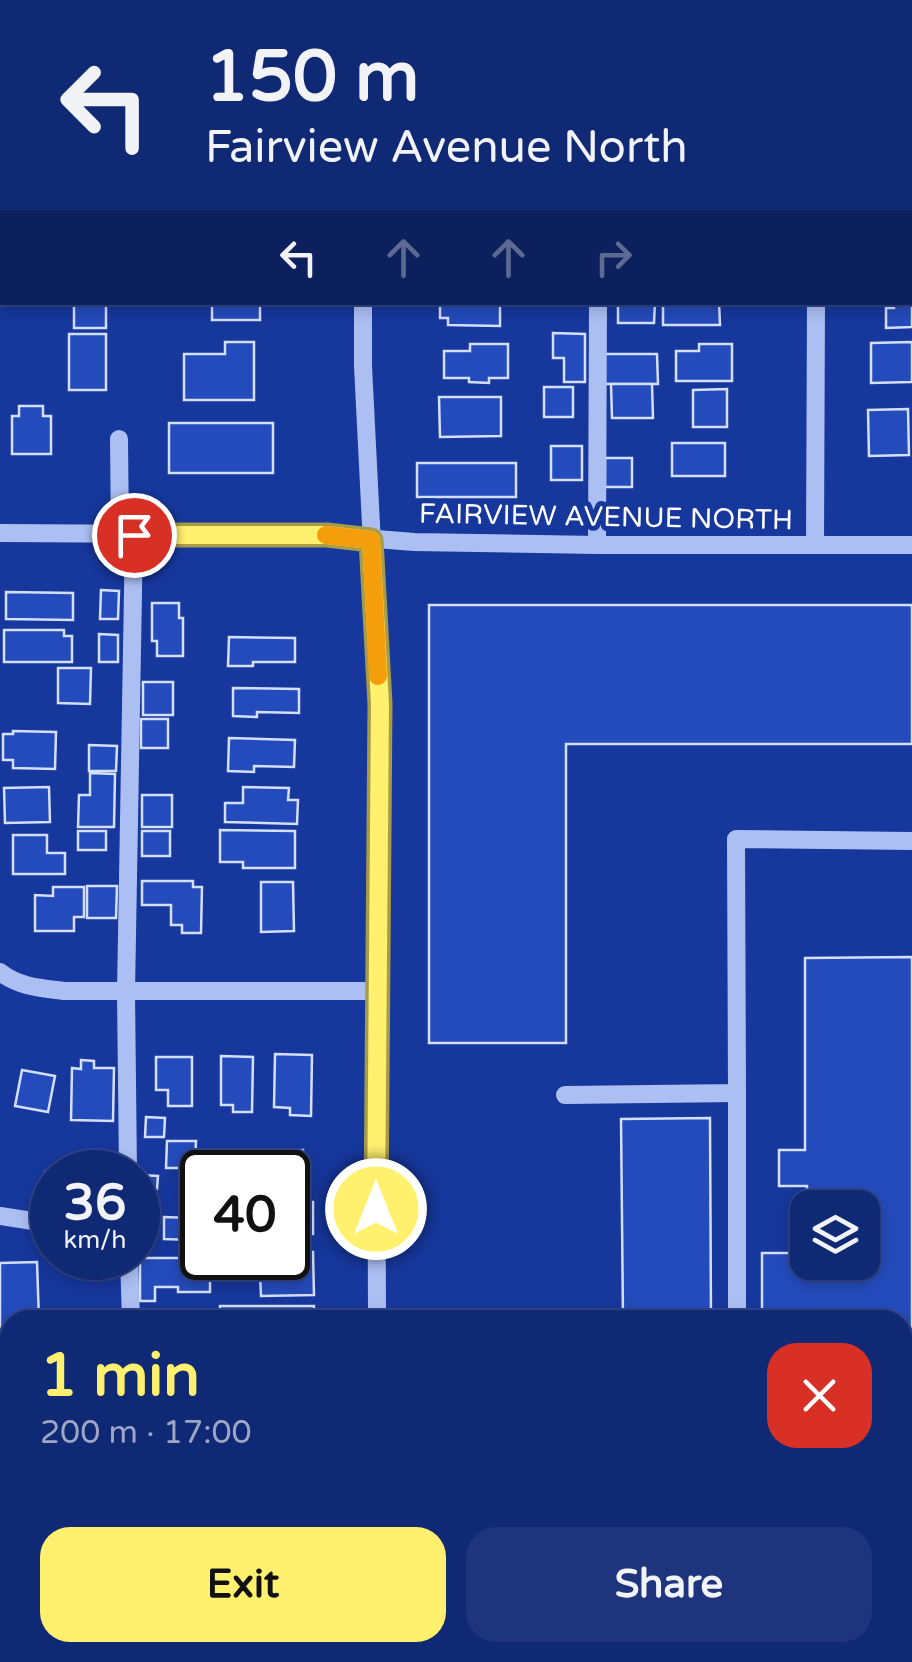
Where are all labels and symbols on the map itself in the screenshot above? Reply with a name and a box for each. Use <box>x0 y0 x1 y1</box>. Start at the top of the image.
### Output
pin <box>92 493 177 578</box>
street label: FAIRVIEW AVENUE NORTH <box>419 497 793 537</box>
speed limit sign: 40 <box>180 1150 310 1280</box>
position arrow <box>324 1157 428 1261</box>

